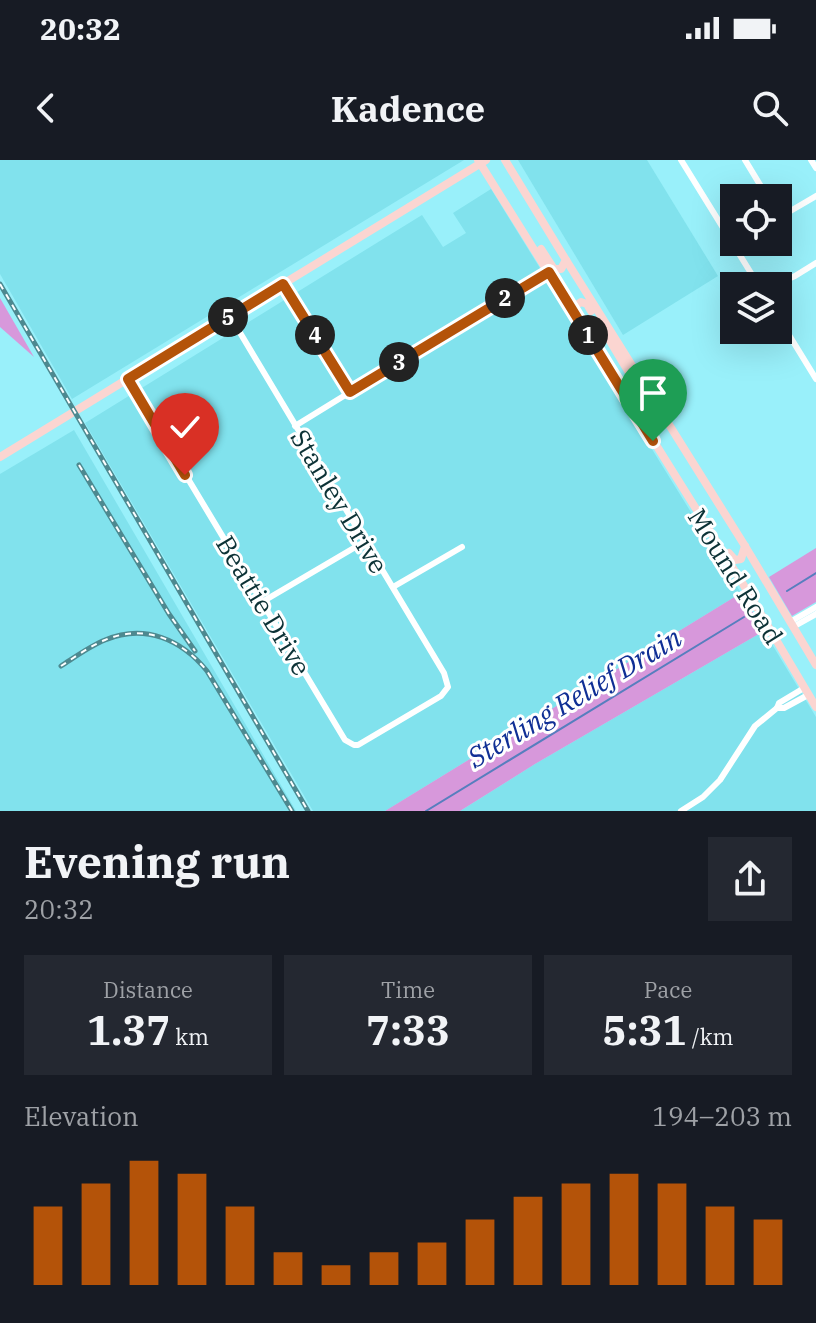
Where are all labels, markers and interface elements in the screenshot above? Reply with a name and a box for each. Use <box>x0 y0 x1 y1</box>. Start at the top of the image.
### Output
text: 20:32 <box>40 9 121 48</box>
text: Kadence <box>331 85 485 132</box>
icon: back <box>24 86 68 130</box>
icon: search <box>748 86 792 130</box>
map controls <box>720 184 792 344</box>
button: locate <box>720 184 792 256</box>
button: layers <box>720 272 792 344</box>
pin: 2 <box>485 278 525 318</box>
text: 2 <box>498 283 512 312</box>
pin: 5 <box>208 297 248 337</box>
text: 5 <box>221 302 235 331</box>
pin: 4 <box>295 315 335 355</box>
pin: 1 <box>568 315 608 355</box>
text: 4 <box>308 320 322 349</box>
text: 1 <box>581 320 595 349</box>
pin: 3 <box>379 342 419 382</box>
text: 3 <box>392 347 406 376</box>
pin <box>619 359 687 441</box>
icon: arrive <box>631 371 675 415</box>
pin <box>151 393 219 475</box>
icon: check <box>163 405 207 449</box>
street label: Stanley Drive <box>284 423 396 579</box>
street label: Mound Road <box>681 502 791 650</box>
street label: Beattie Drive <box>209 529 319 681</box>
water label: Sterling Relief Drain <box>459 618 688 776</box>
text: Evening run <box>24 833 290 890</box>
button: share <box>708 837 792 921</box>
text: 20:32 <box>24 892 94 926</box>
text: Distance <box>103 975 193 1004</box>
text: Time <box>381 975 435 1004</box>
text: Pace <box>644 975 692 1004</box>
text: 1.37 <box>87 1004 170 1056</box>
text: 7:33 <box>366 1004 450 1056</box>
text: 5:31 <box>602 1004 687 1056</box>
text: km <box>170 1022 209 1051</box>
text: /km <box>687 1022 734 1051</box>
text: Elevation <box>24 1099 139 1133</box>
text: 194–203 m <box>652 1099 792 1133</box>

